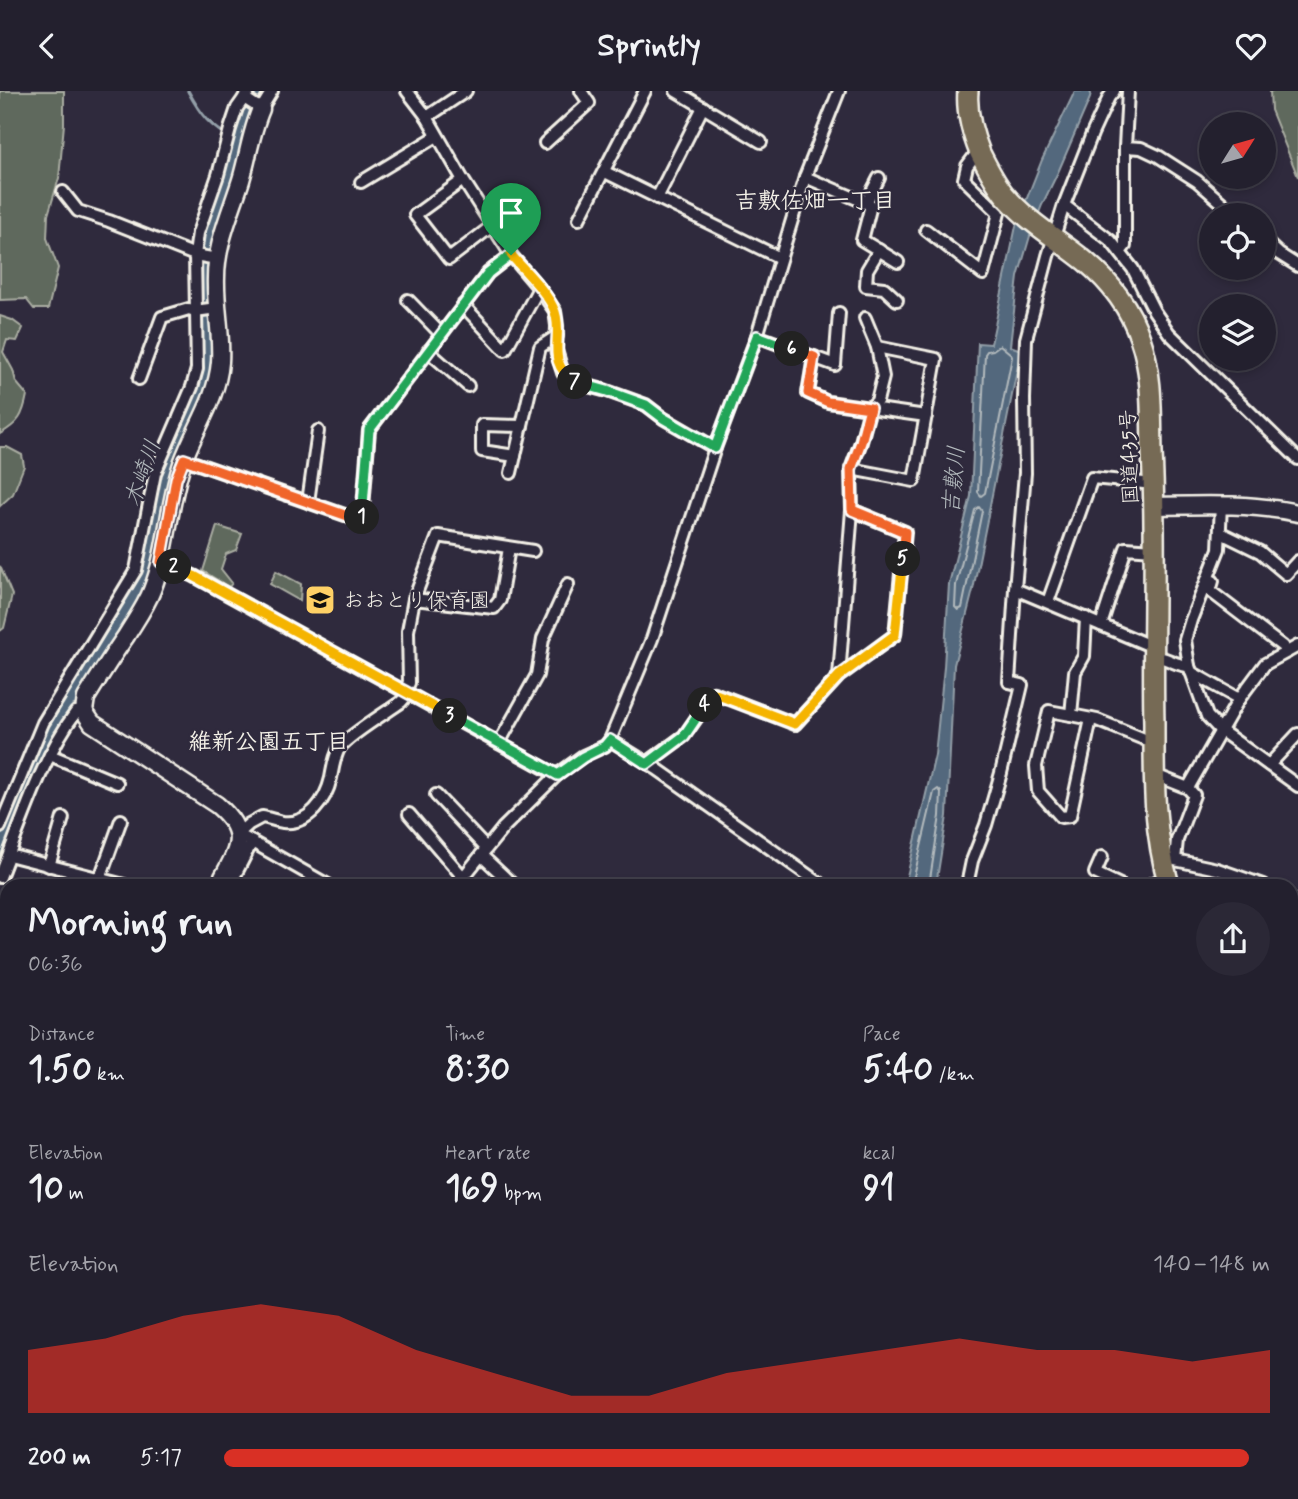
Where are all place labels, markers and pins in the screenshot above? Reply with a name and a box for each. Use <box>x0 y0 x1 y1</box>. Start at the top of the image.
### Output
pin <box>481 183 541 255</box>
pin: 6 <box>774 331 810 367</box>
pin: 7 <box>558 365 592 399</box>
pin: 1 <box>344 499 380 535</box>
pin: 5 <box>886 541 920 577</box>
pin: 2 <box>156 549 192 585</box>
school or university icon: おおとり保育園 <box>303 583 337 617</box>
place label: おおとり保育園 <box>343 587 490 615</box>
pin: 4 <box>688 687 722 723</box>
pin: 3 <box>433 699 468 733</box>

